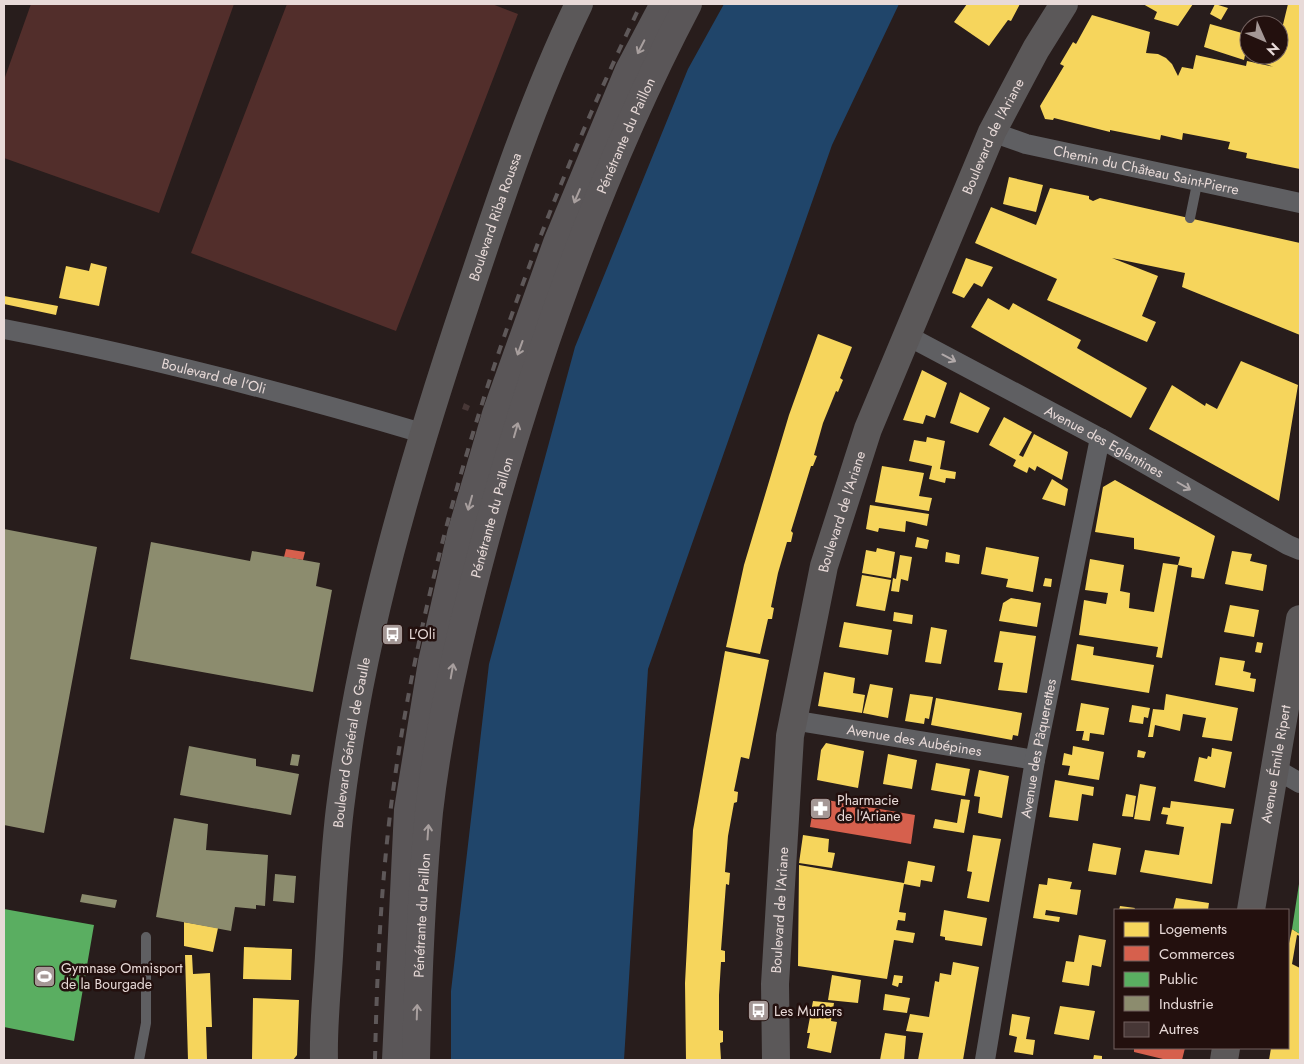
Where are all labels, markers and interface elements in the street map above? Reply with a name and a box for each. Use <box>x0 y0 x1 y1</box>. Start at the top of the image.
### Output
north arrow <box>1239 15 1289 65</box>
text: N <box>1262 38 1284 60</box>
one-way arrow <box>636 39 645 54</box>
street label: Pénétrante du Paillon <box>591 74 660 197</box>
street label: Boulevard de l'Ariane <box>957 75 1029 198</box>
street label: Chemin du Château Saint-Pierre <box>1052 140 1241 200</box>
street label: Boulevard Riba Roussa <box>464 150 526 283</box>
one-way arrow <box>572 188 581 203</box>
one-way arrow <box>515 340 524 355</box>
street label: Boulevard de l'Oli <box>159 353 268 399</box>
one-way arrow <box>941 353 956 363</box>
street label: Avenue des Eglantines <box>1041 400 1168 482</box>
one-way arrow <box>512 422 521 438</box>
street label: Boulevard de l'Ariane <box>813 448 870 574</box>
street label: Pénétrante du Paillon <box>466 454 518 580</box>
one-way arrow <box>1176 481 1190 491</box>
one-way arrow <box>465 495 475 511</box>
bus stop icon: L'Oli <box>381 622 405 646</box>
place label: L'Oli <box>409 624 436 644</box>
street label: Boulevard Général de Gaulle <box>328 655 375 829</box>
one-way arrow <box>447 664 457 680</box>
street label: Avenue des Pâquerettes <box>1015 677 1061 820</box>
street label: Avenue Émile Ripert <box>1256 703 1295 825</box>
street label: Avenue des Aubépines <box>845 719 984 761</box>
place label: Pharmacie de l'Ariane <box>837 790 900 826</box>
pharmacy icon: Pharmacie de l'Ariane <box>809 796 833 820</box>
one-way arrow <box>423 824 433 840</box>
street label: Boulevard de l'Ariane <box>766 846 793 974</box>
street label: Pénétrante du Paillon <box>408 852 435 978</box>
legend <box>1114 909 1289 1049</box>
text: Logements <box>1159 918 1227 940</box>
text: Commerces <box>1159 943 1234 965</box>
place label: Gymnase Omnisport de la Bourgade <box>61 958 183 994</box>
sports icon: Gymnase Omnisport de la Bourgade <box>33 964 57 988</box>
text: Public <box>1159 968 1198 990</box>
text: Industrie <box>1159 993 1214 1015</box>
bus stop icon: Les Muriers <box>746 999 770 1023</box>
place label: Les Muriers <box>774 1001 842 1021</box>
one-way arrow <box>412 1004 422 1020</box>
text: Autres <box>1159 1018 1199 1040</box>

